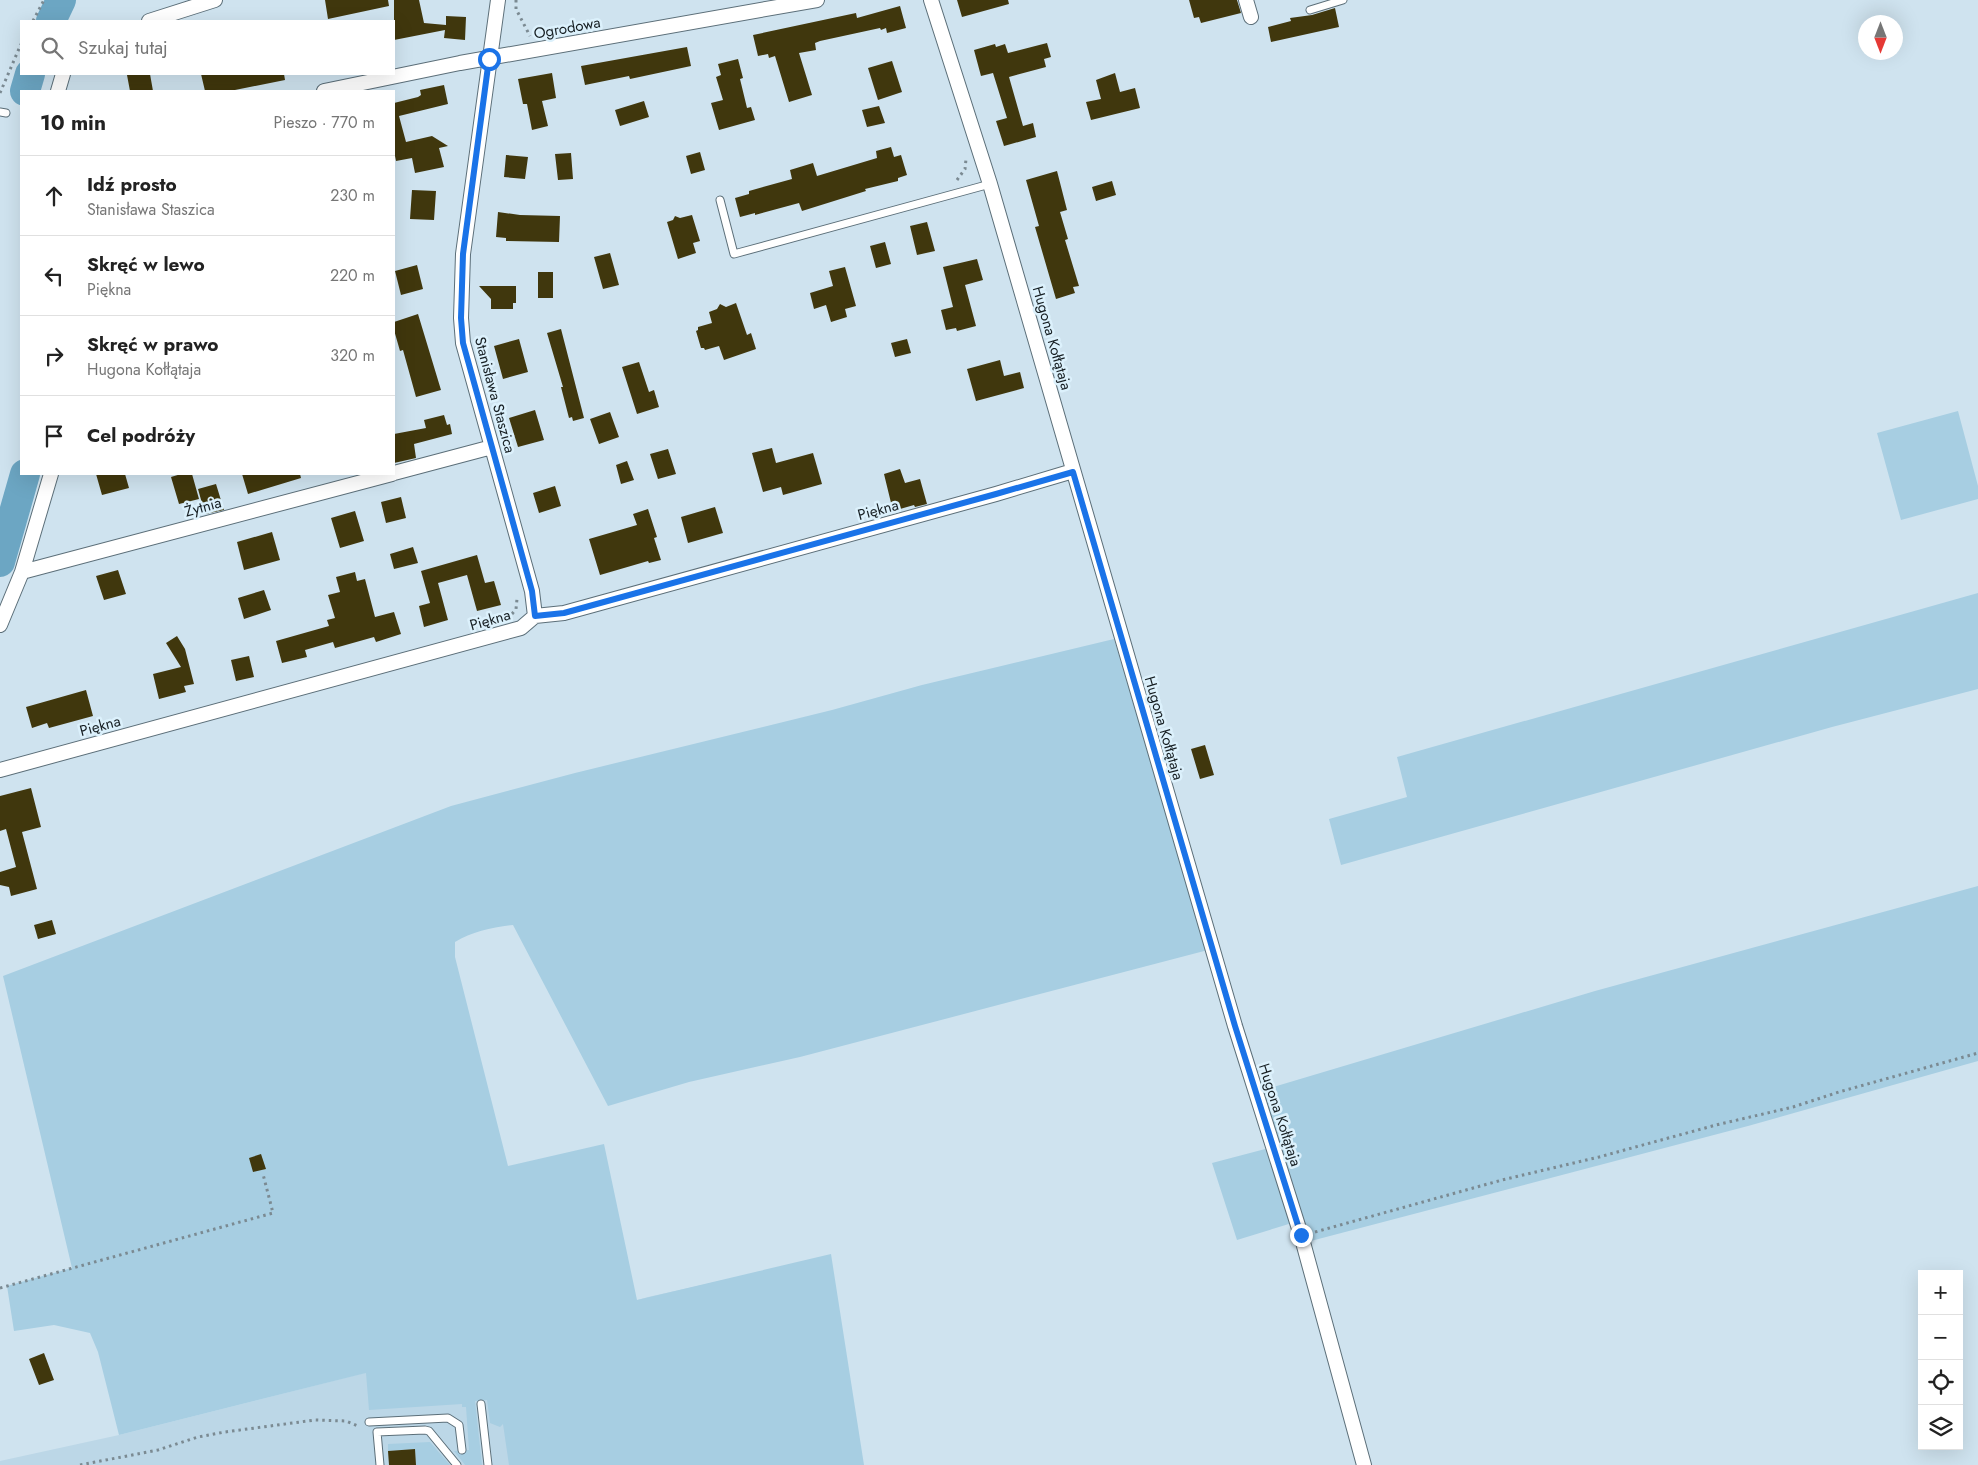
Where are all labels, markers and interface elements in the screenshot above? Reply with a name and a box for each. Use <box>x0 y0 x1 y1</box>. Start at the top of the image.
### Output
street label: Ogrodowa <box>532 11 602 45</box>
north arrow <box>1858 15 1903 60</box>
search box <box>20 20 395 75</box>
icon: search <box>38 34 66 62</box>
text: Szukaj tutaj <box>78 34 168 61</box>
route start <box>478 48 501 71</box>
text: 10 min <box>40 108 106 138</box>
text: Pieszo · 770 m <box>273 111 375 134</box>
text: Idź prosto <box>87 171 177 198</box>
icon: ahead <box>40 182 68 210</box>
text: 230 m <box>330 184 375 207</box>
text: Stanisława Staszica <box>87 198 215 221</box>
text: Skręć w lewo <box>87 251 205 278</box>
icon: left <box>40 262 68 290</box>
text: 220 m <box>330 264 375 287</box>
text: Piękna <box>87 278 131 301</box>
street label: Hugona Kołłątaja <box>1027 283 1077 393</box>
text: Skręć w prawo <box>87 331 219 358</box>
street label: Stanisława Staszica <box>469 334 521 456</box>
icon: right <box>40 342 68 370</box>
text: 320 m <box>330 344 375 367</box>
text: Hugona Kołłątaja <box>87 358 201 381</box>
icon: arrive <box>40 422 68 450</box>
text: Cel podróży <box>87 422 195 449</box>
street label: Żytnia <box>182 492 224 522</box>
street label: Piękna <box>855 494 901 526</box>
street label: Piękna <box>467 604 513 636</box>
street label: Hugona Kołłątaja <box>1139 673 1189 783</box>
street label: Piękna <box>77 710 123 742</box>
street label: Hugona Kołłątaja <box>1253 1061 1307 1169</box>
route end <box>1290 1224 1313 1247</box>
map controls <box>1918 1270 1963 1450</box>
button: + <box>1918 1270 1963 1315</box>
button: − <box>1918 1315 1963 1360</box>
button: locate <box>1918 1360 1963 1405</box>
button: layers <box>1918 1405 1963 1450</box>

